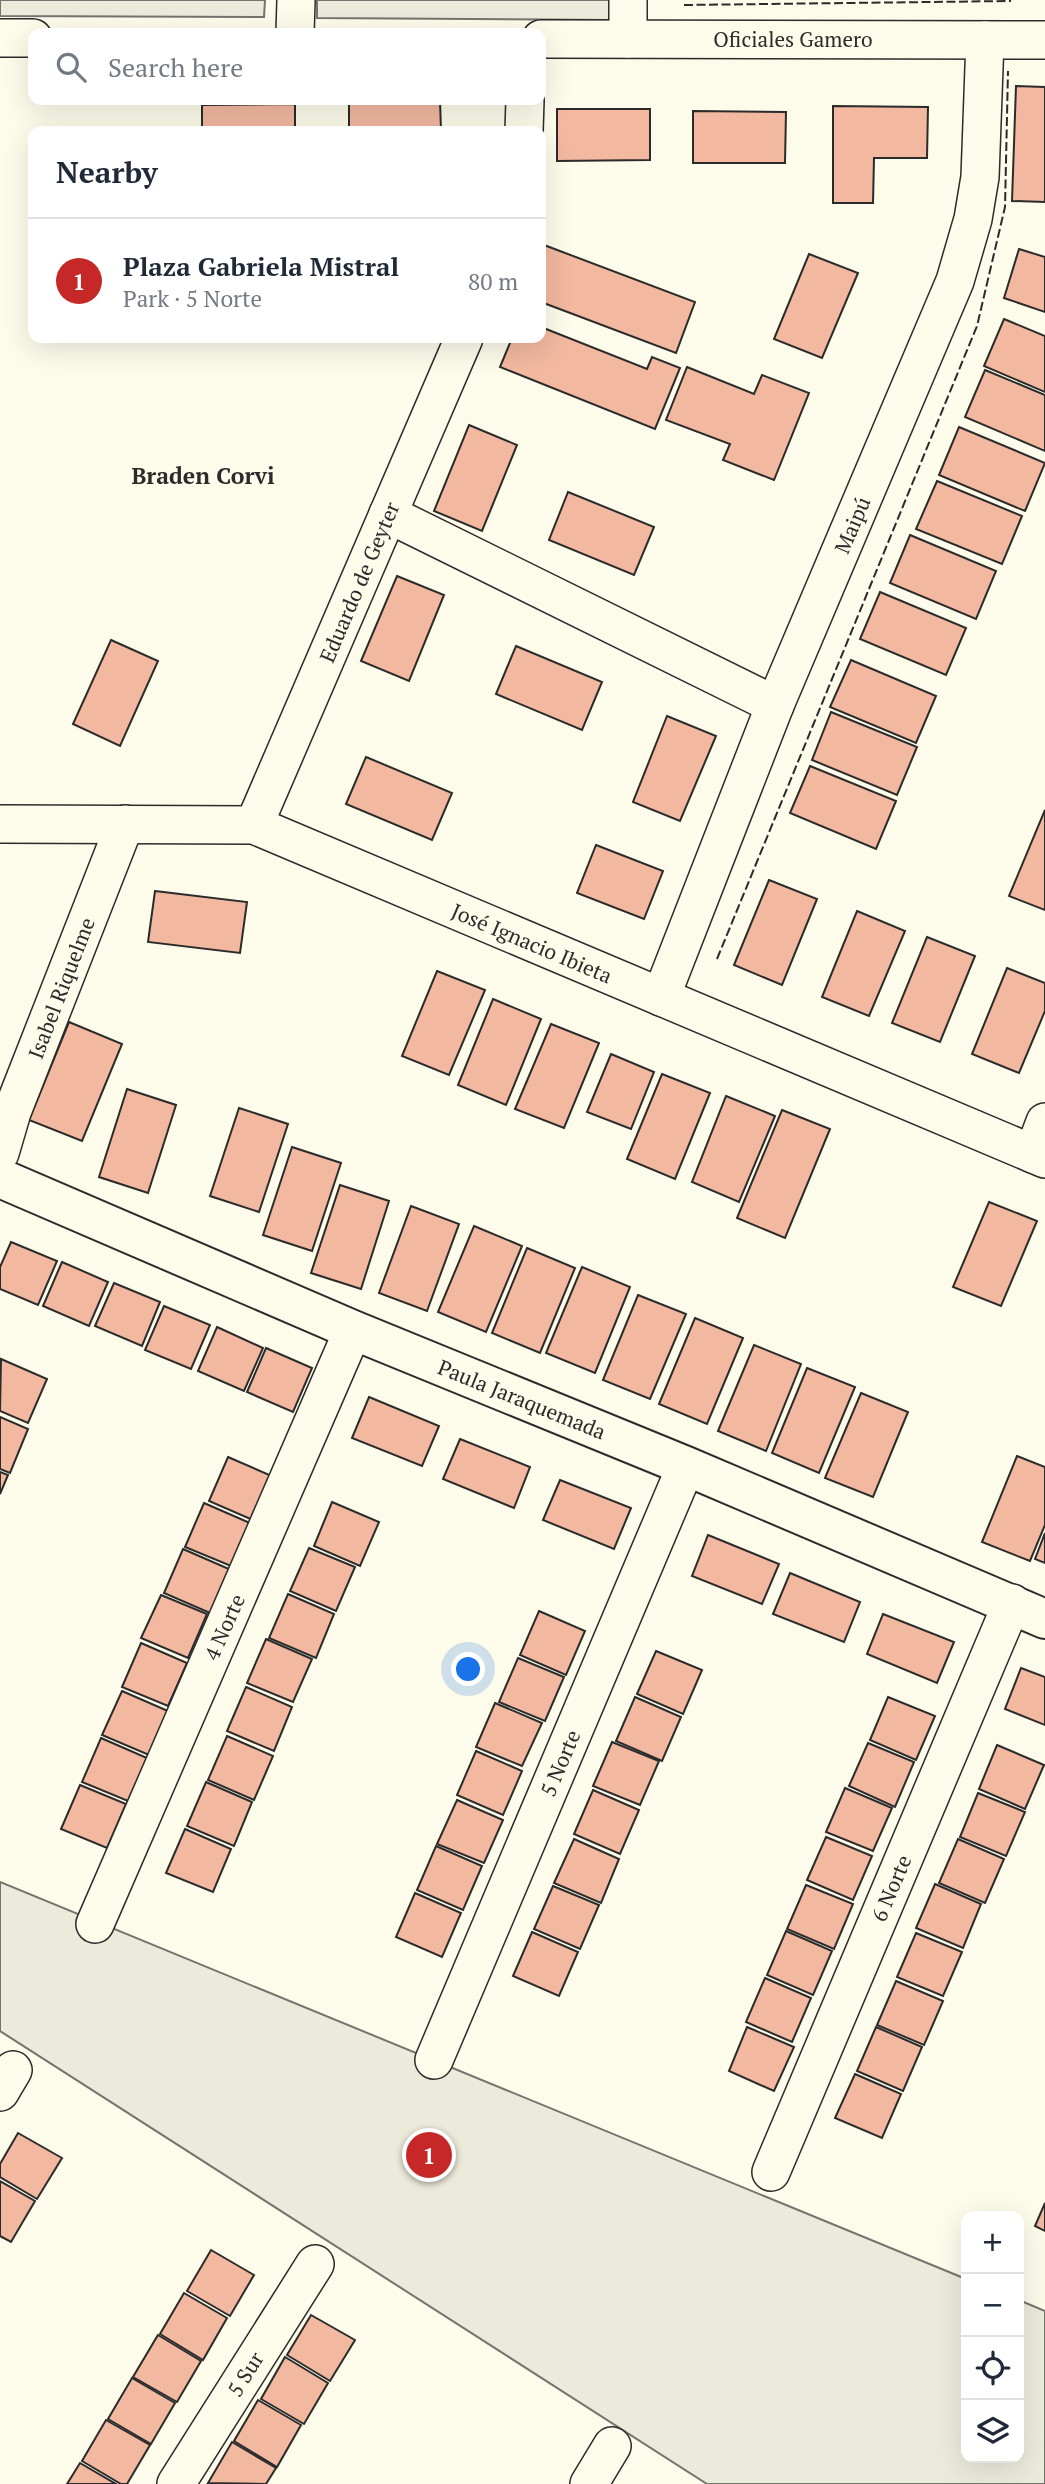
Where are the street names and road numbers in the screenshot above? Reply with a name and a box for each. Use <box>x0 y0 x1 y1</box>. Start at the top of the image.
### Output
street label: Oficiales Gamero <box>713 25 873 53</box>
street label: Maipú <box>828 492 876 558</box>
street label: Eduardo de Geyter <box>313 497 405 667</box>
street label: José Ignacio Ibieta <box>447 897 617 990</box>
street label: Isabel Riquelme <box>21 913 101 1063</box>
street label: Paula Jaraquemada <box>434 1353 610 1446</box>
street label: 4 Norte <box>197 1589 251 1665</box>
street label: 5 Norte <box>533 1725 587 1801</box>
street label: 6 Norte <box>864 1850 918 1926</box>
street label: 5 Sur <box>220 2346 270 2402</box>

